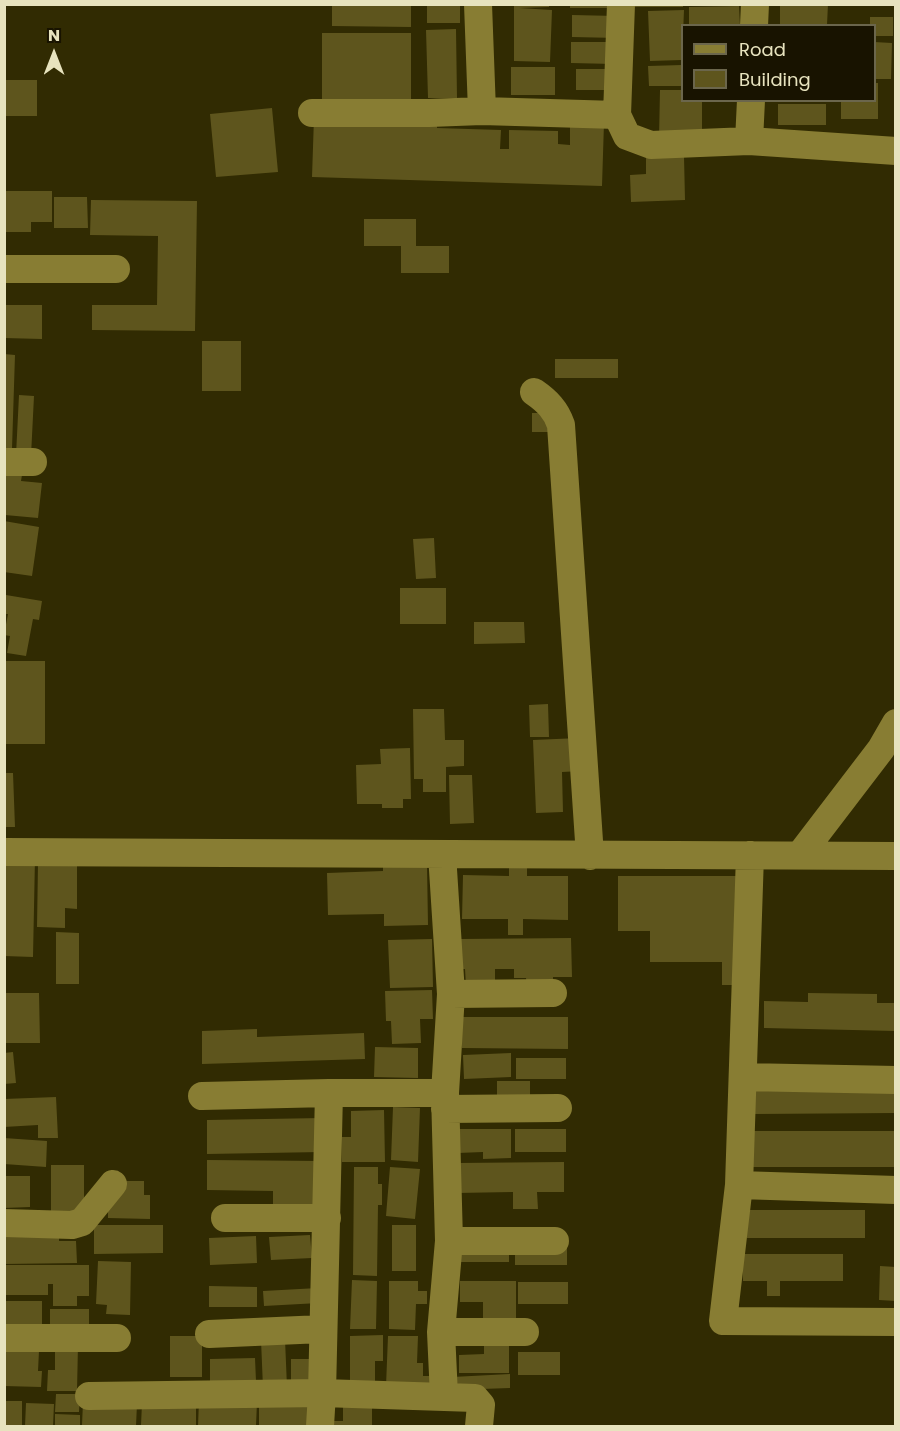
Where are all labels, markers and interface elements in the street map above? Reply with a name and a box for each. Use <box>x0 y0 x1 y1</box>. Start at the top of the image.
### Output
north arrow <box>24 24 84 84</box>
text: N <box>48 24 60 47</box>
legend <box>681 24 876 102</box>
text: Road <box>739 37 786 62</box>
text: Building <box>739 67 811 92</box>

